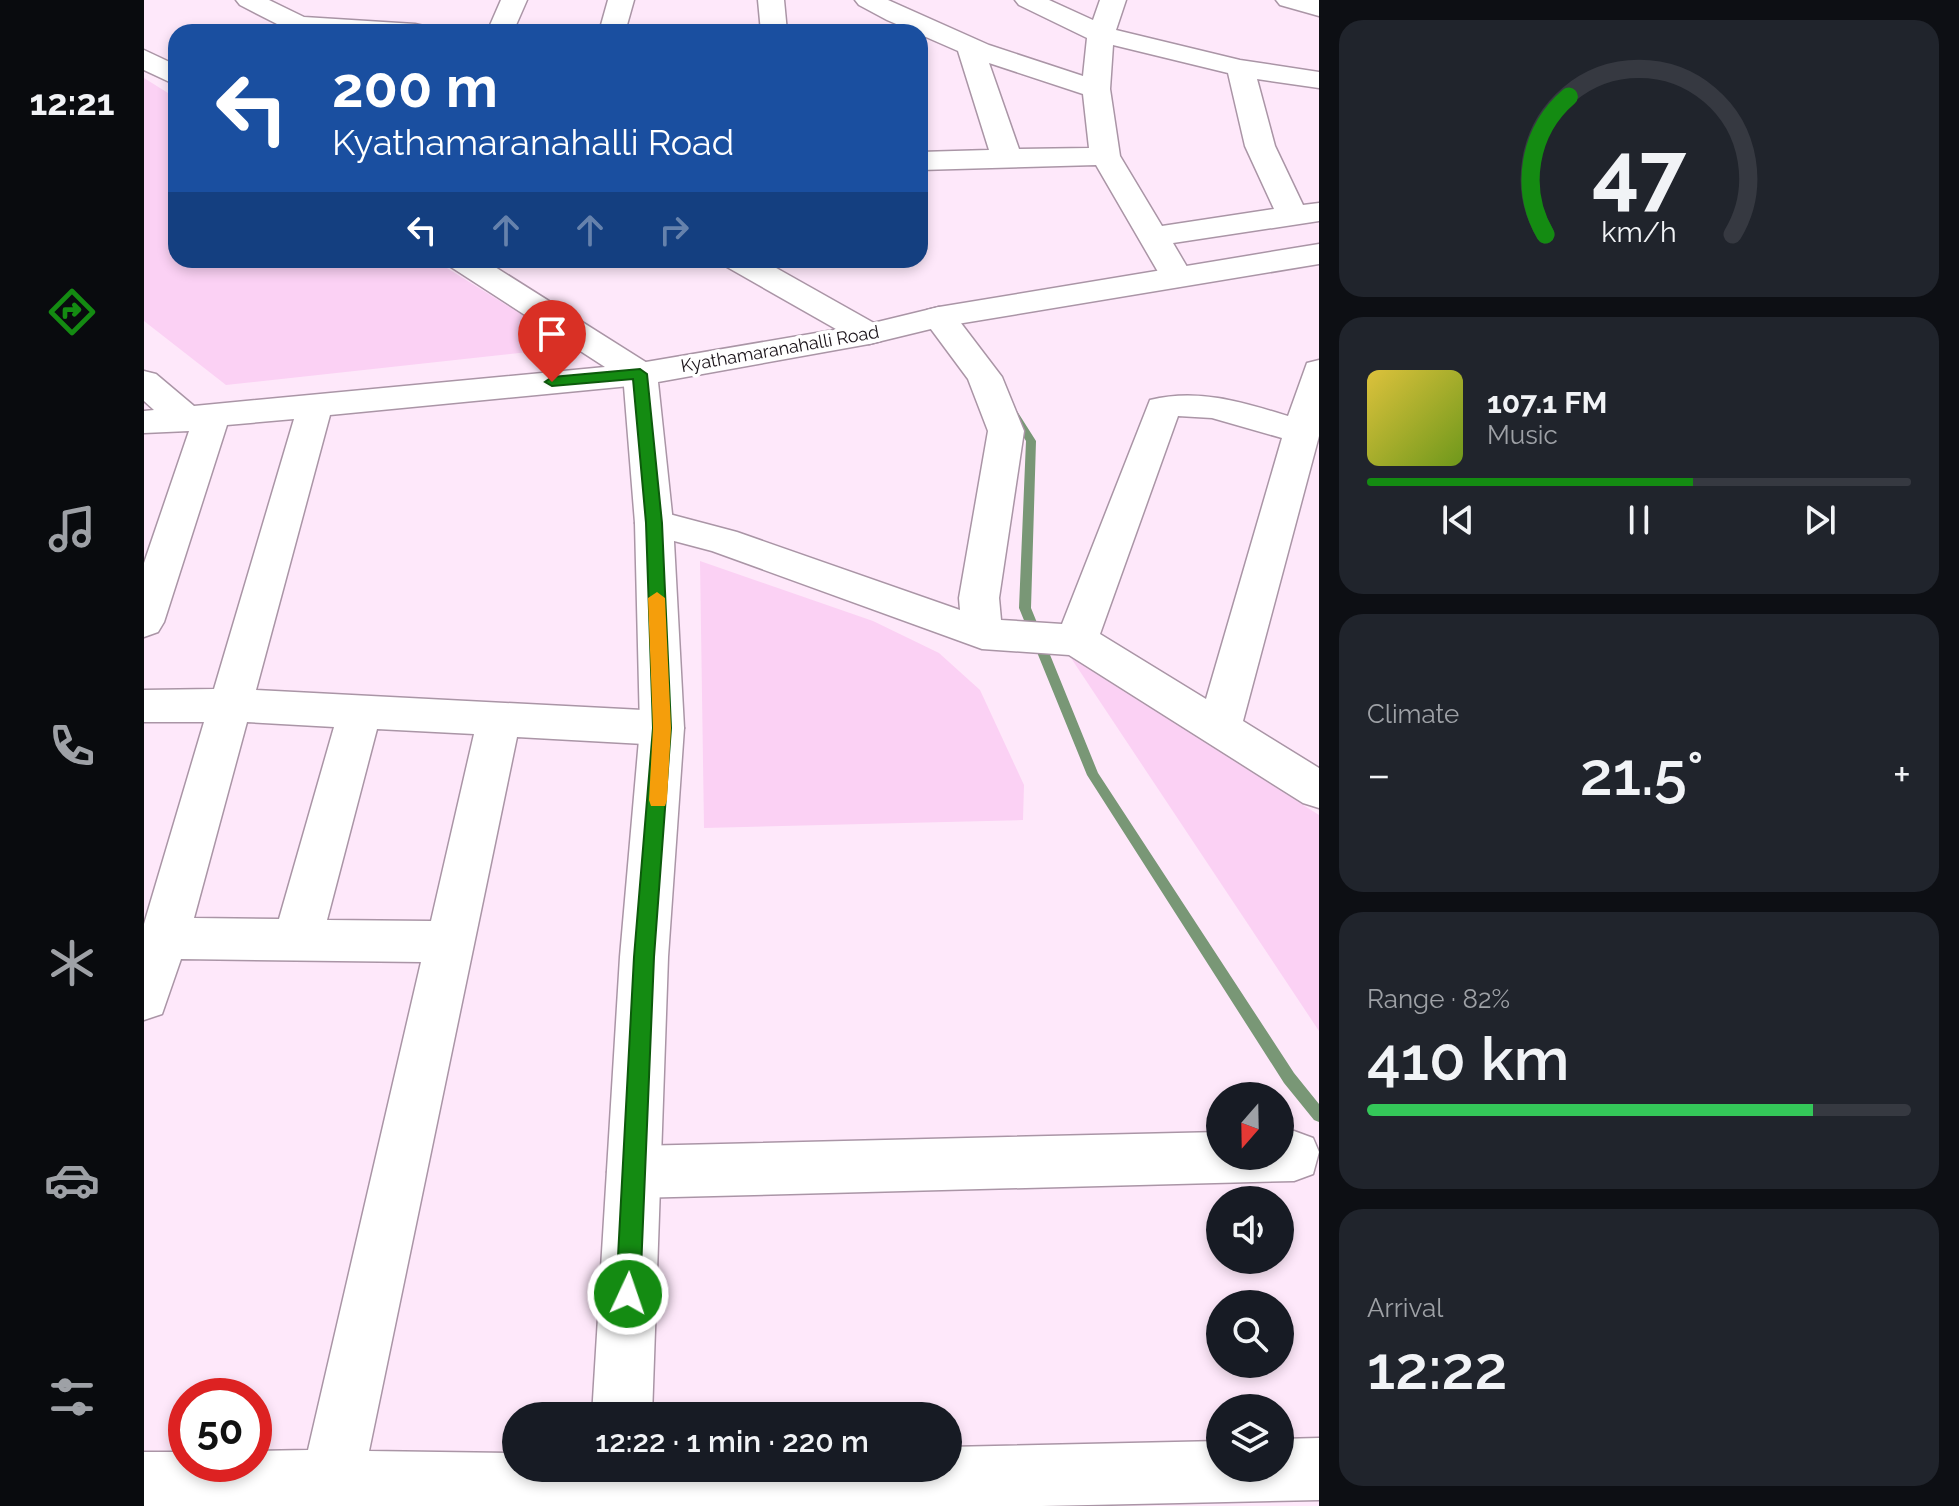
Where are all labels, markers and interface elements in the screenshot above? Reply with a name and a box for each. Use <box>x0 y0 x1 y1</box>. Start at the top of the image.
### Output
text: 200 m <box>332 54 498 120</box>
icon: left <box>200 56 304 160</box>
text: 12:21 <box>29 81 115 123</box>
text: Kyathamaranahalli Road <box>332 121 734 163</box>
text: 47 <box>1592 122 1686 219</box>
icon: left <box>400 208 444 252</box>
icon: ahead <box>484 208 528 252</box>
icon: ahead <box>568 208 612 252</box>
icon: right <box>652 208 696 252</box>
text: km/h <box>1601 215 1677 249</box>
icon: directions <box>44 284 100 340</box>
pin <box>518 300 586 382</box>
icon: arrive <box>530 312 574 356</box>
street label: Kyathamaranahalli Road <box>679 321 881 376</box>
text: 107.1 FM <box>1487 385 1607 420</box>
text: Music <box>1487 420 1558 450</box>
icon: previous <box>1436 498 1480 542</box>
icon: pause <box>1617 498 1661 542</box>
icon: next <box>1798 498 1842 542</box>
icon: music <box>44 501 100 557</box>
text: Climate <box>1367 699 1459 729</box>
icon: phone <box>44 718 100 774</box>
text: 21.5° <box>1580 739 1704 809</box>
text: − <box>1367 749 1391 800</box>
text: + <box>1893 749 1911 800</box>
icon: climate <box>44 935 100 991</box>
text: Range · 82% <box>1367 984 1510 1014</box>
text: 410 km <box>1367 1024 1569 1094</box>
north arrow <box>1206 1082 1294 1170</box>
map controls <box>1206 1082 1294 1482</box>
icon: car <box>44 1152 100 1208</box>
button: sound <box>1206 1186 1294 1274</box>
position arrow <box>586 1252 670 1336</box>
button: search <box>1206 1290 1294 1378</box>
text: Arrival <box>1367 1293 1443 1323</box>
text: 12:22 <box>1367 1333 1507 1403</box>
icon: filters <box>44 1369 100 1425</box>
speed limit sign: 50 <box>168 1378 272 1482</box>
button: layers <box>1206 1394 1294 1482</box>
text: 12:22 · 1 min · 220 m <box>595 1424 869 1459</box>

